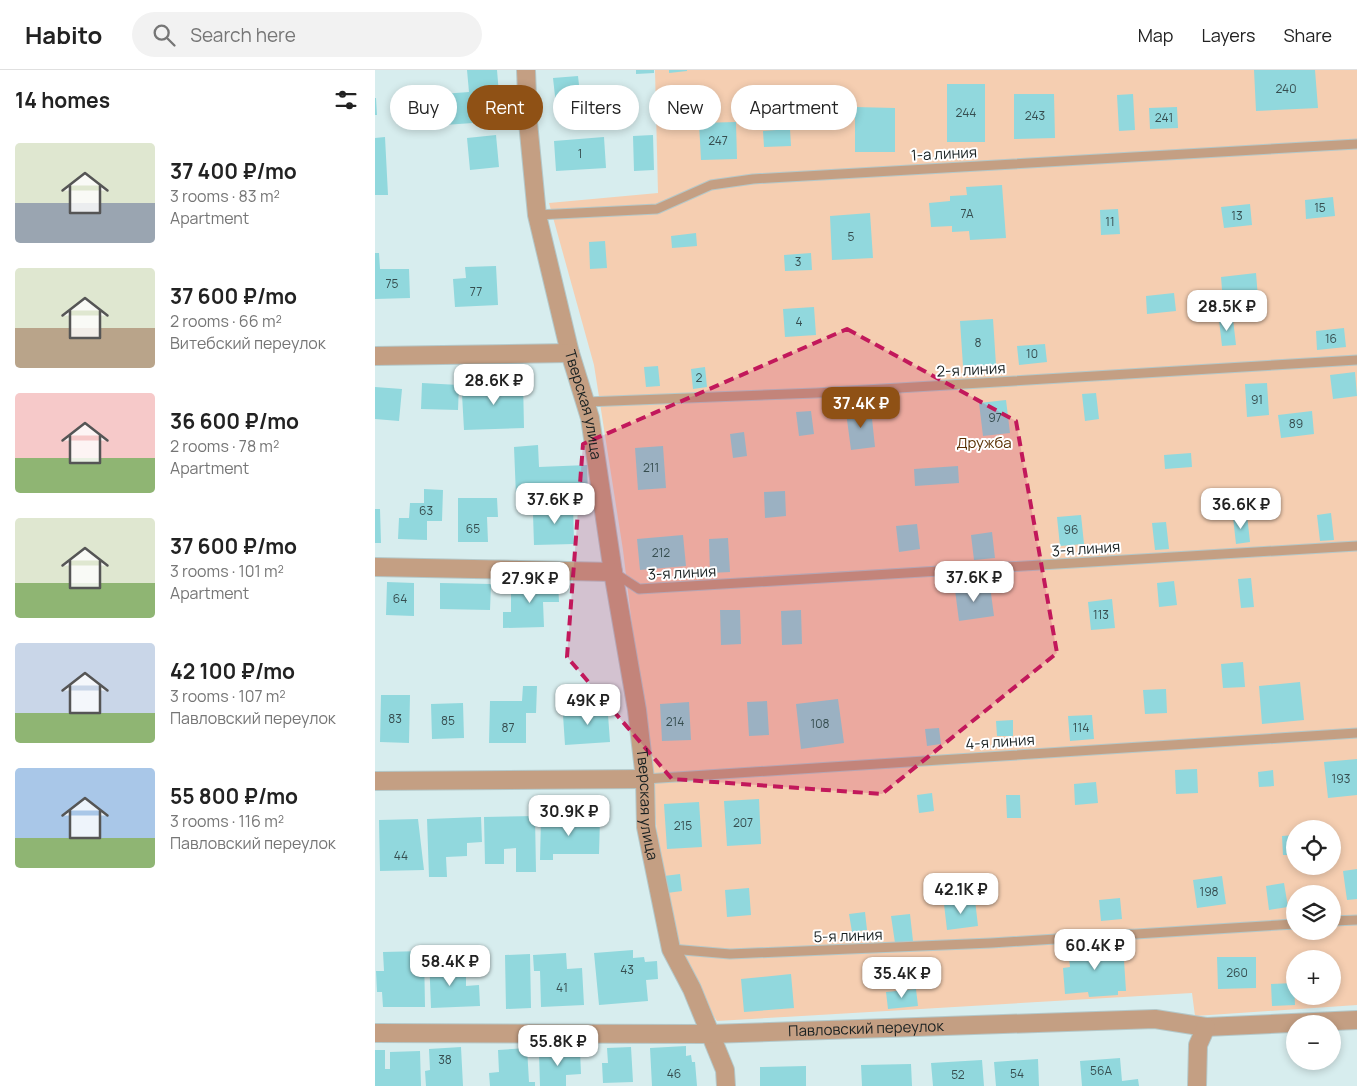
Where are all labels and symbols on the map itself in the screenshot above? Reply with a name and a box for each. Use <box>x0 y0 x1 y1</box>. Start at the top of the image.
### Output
house number: 240 <box>1276 80 1297 97</box>
house number: 244 <box>956 104 976 121</box>
house number: 243 <box>1025 107 1045 124</box>
house number: 241 <box>1155 109 1173 126</box>
house number: 247 <box>708 132 728 149</box>
street label: 1-а линия <box>910 141 978 166</box>
house number: 1 <box>578 145 582 162</box>
house number: 15 <box>1314 199 1326 216</box>
house number: 7А <box>960 205 974 222</box>
house number: 13 <box>1231 207 1243 224</box>
house number: 11 <box>1105 213 1115 230</box>
house number: 5 <box>848 228 855 245</box>
house number: 3 <box>795 253 801 270</box>
house number: 75 <box>386 275 399 292</box>
house number: 77 <box>470 283 482 300</box>
pin: 28.5K ₽ <box>1181 290 1273 332</box>
house number: 4 <box>795 313 803 330</box>
house number: 16 <box>1325 330 1337 347</box>
house number: 8 <box>975 334 982 351</box>
house number: 10 <box>1026 345 1038 362</box>
street label: Тверская улица <box>560 347 607 461</box>
street label: 2-я линия <box>936 357 1006 382</box>
pin: 28.6K ₽ <box>448 364 540 406</box>
house number: 2 <box>696 369 703 386</box>
pin: 37.4K ₽ <box>815 386 907 429</box>
house number: 91 <box>1251 391 1263 408</box>
house number: 97 <box>988 409 1002 426</box>
house number: 89 <box>1289 415 1303 432</box>
park label: Дружба <box>956 432 1012 453</box>
house number: 211 <box>643 459 659 476</box>
pin: 37.6K ₽ <box>509 482 601 525</box>
pin: 36.6K ₽ <box>1195 488 1287 530</box>
house number: 63 <box>419 502 433 519</box>
house number: 65 <box>466 520 480 537</box>
house number: 96 <box>1064 521 1078 538</box>
street label: 3-я линия <box>1051 536 1121 561</box>
house number: 212 <box>652 544 670 561</box>
street label: 3-я линия <box>647 560 717 585</box>
pin: 37.6K ₽ <box>928 560 1020 603</box>
pin: 27.9K ₽ <box>484 562 576 604</box>
house number: 64 <box>393 590 407 607</box>
house number: 113 <box>1093 606 1109 623</box>
pin: 49K ₽ <box>553 684 623 726</box>
house number: 83 <box>388 710 402 727</box>
house number: 85 <box>441 712 455 729</box>
house number: 214 <box>666 713 684 730</box>
house number: 108 <box>811 715 830 732</box>
house number: 87 <box>502 719 515 736</box>
house number: 114 <box>1073 719 1089 736</box>
street label: 4-я линия <box>965 729 1035 754</box>
street label: Тверская улица <box>632 747 664 862</box>
house number: 193 <box>1332 770 1350 787</box>
pin: 30.9K ₽ <box>523 794 615 837</box>
house number: 207 <box>733 814 753 831</box>
house number: 215 <box>674 817 692 834</box>
house number: 44 <box>394 847 408 864</box>
pin: 42.1K ₽ <box>915 872 1007 915</box>
house number: 198 <box>1199 883 1219 900</box>
street label: 5-я линия <box>813 924 883 947</box>
pin: 60.4K ₽ <box>1049 928 1141 971</box>
pin: 58.4K ₽ <box>404 944 496 987</box>
pin: 35.4K ₽ <box>856 956 948 999</box>
house number: 43 <box>620 961 634 978</box>
house number: 260 <box>1226 964 1248 981</box>
house number: 41 <box>556 979 568 996</box>
street label: Павловский переулок <box>788 1015 945 1041</box>
pin: 55.8K ₽ <box>512 1024 604 1067</box>
house number: 38 <box>438 1051 452 1068</box>
house number: 56А <box>1090 1062 1112 1079</box>
house number: 46 <box>667 1065 681 1082</box>
house number: 54 <box>1010 1065 1024 1082</box>
house number: 52 <box>951 1066 965 1083</box>

